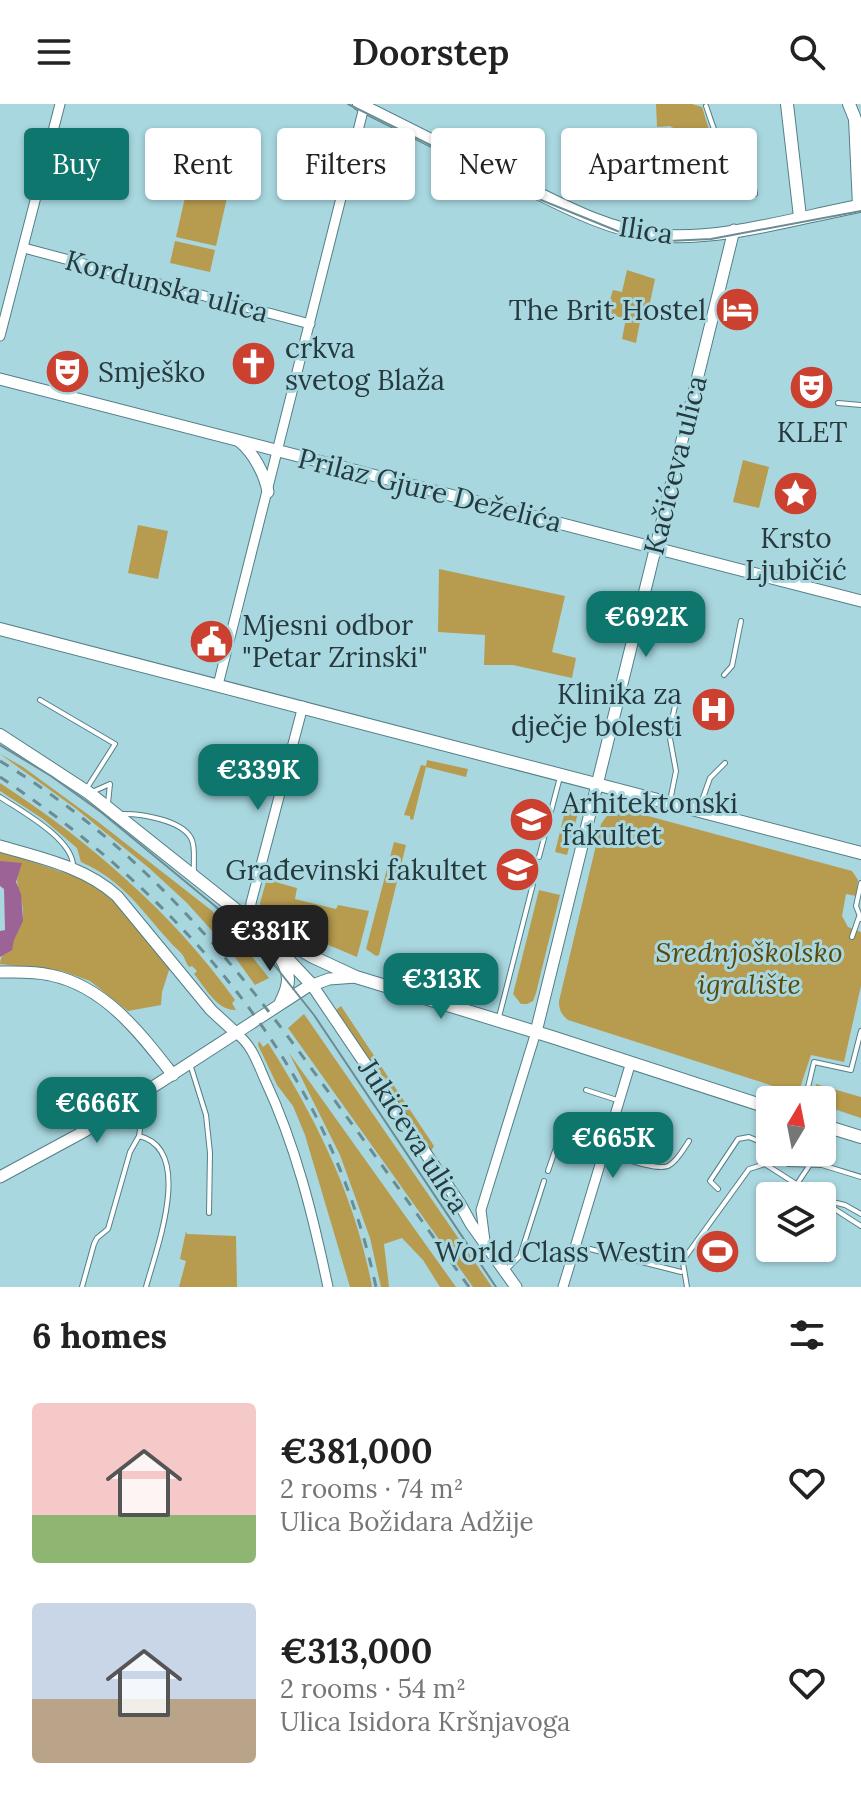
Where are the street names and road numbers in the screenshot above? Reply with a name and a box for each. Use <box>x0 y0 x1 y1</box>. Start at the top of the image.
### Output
street label: Ilica <box>616 208 676 252</box>
street label: Kordunska ulica <box>62 242 272 330</box>
street label: Kačićeva ulica <box>635 372 715 558</box>
street label: Prilaz Gjure Deželića <box>294 440 566 540</box>
street label: Jukićeva ulica <box>350 1051 477 1220</box>

